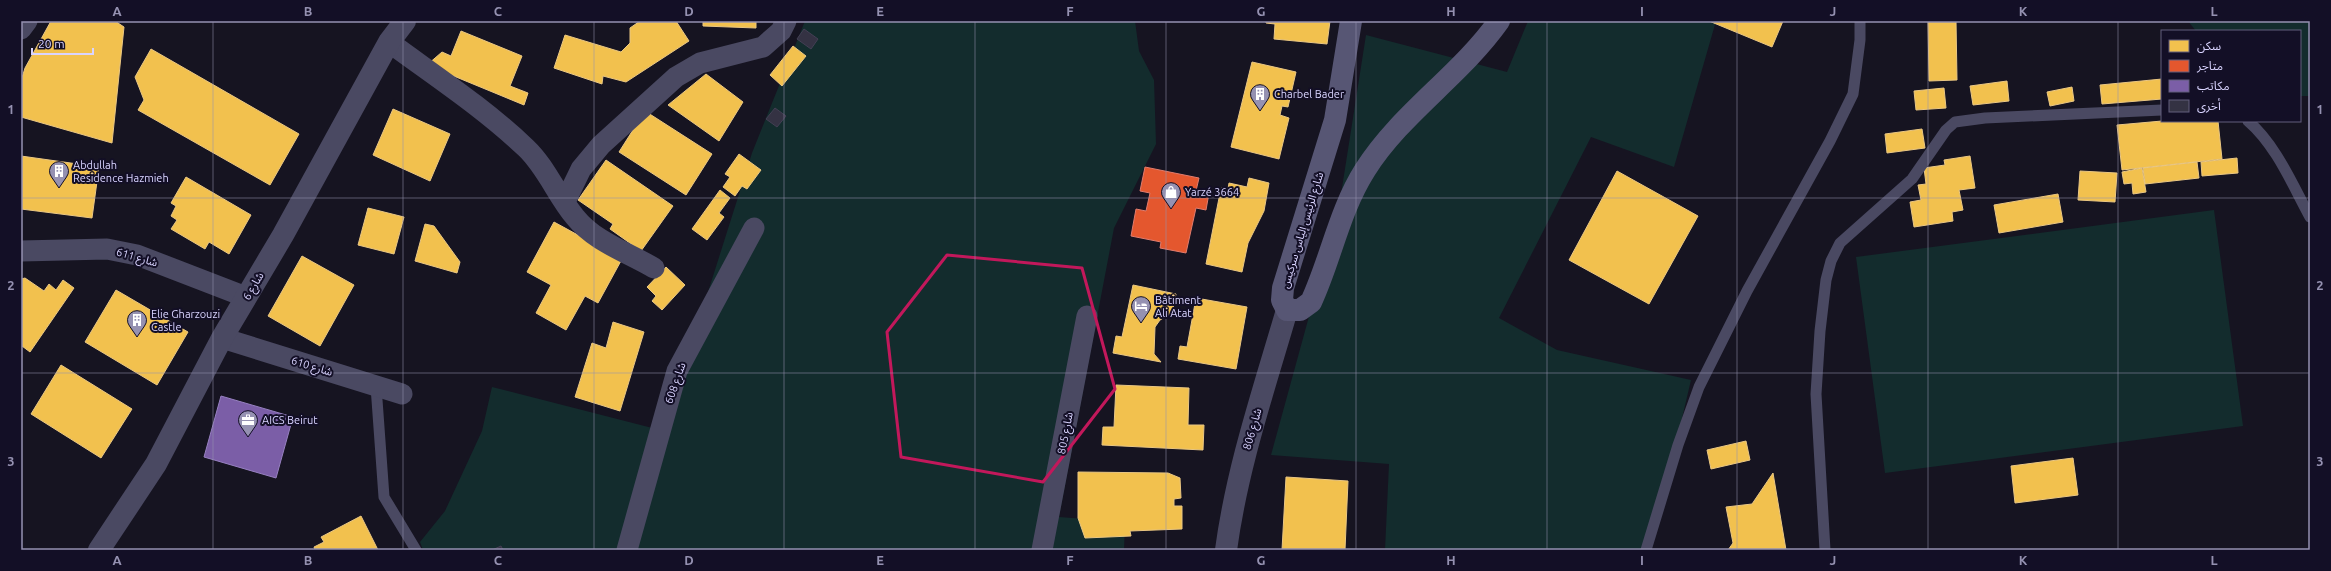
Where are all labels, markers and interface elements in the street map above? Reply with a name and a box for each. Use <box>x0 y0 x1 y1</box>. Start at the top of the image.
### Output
text: A <box>112 4 122 18</box>
text: B <box>304 4 313 18</box>
text: C <box>494 4 503 18</box>
text: D <box>684 4 694 18</box>
text: E <box>876 4 884 18</box>
text: F <box>1066 4 1074 18</box>
text: G <box>1257 4 1266 18</box>
text: H <box>1446 4 1456 18</box>
text: I <box>1640 4 1644 18</box>
text: J <box>1830 4 1836 18</box>
text: K <box>2019 4 2028 18</box>
text: L <box>2210 4 2218 18</box>
scale bar <box>32 30 93 56</box>
legend <box>2161 30 2301 122</box>
text: 20 m <box>38 37 65 50</box>
text: سكن <box>2197 39 2221 53</box>
text: متاجر <box>2196 59 2223 73</box>
text: مكاتب <box>2197 79 2230 93</box>
building icon: Charbel Bader <box>1249 83 1271 111</box>
place label: Charbel Bader <box>1274 88 1345 100</box>
text: أخرى <box>2197 98 2221 113</box>
text: 1 <box>7 102 15 116</box>
text: 1 <box>2316 102 2324 116</box>
place label: Abdullah Residence Hazmieh <box>73 159 169 184</box>
building icon: Abdullah Residence Hazmieh <box>48 160 70 188</box>
street label: شارع الرئيس إلياس سركيس <box>1279 170 1327 290</box>
shop icon: Yarzé 3664 <box>1160 181 1182 209</box>
place label: Yarzé 3664 <box>1185 186 1239 198</box>
street label: شارع 611 <box>114 245 159 271</box>
street label: شارع 6 <box>240 270 268 303</box>
text: 2 <box>7 278 15 292</box>
text: 2 <box>2316 278 2324 292</box>
place label: Bâtiment Ali Atat <box>1155 294 1201 319</box>
hotel icon: Bâtiment Ali Atat <box>1130 295 1152 323</box>
place label: Elie Gharzouzi Castle <box>151 308 220 333</box>
building icon: Elie Gharzouzi Castle <box>126 309 148 337</box>
street label: شارع 610 <box>289 354 334 380</box>
street label: شارع 608 <box>662 361 690 406</box>
street label: شارع 806 <box>1240 407 1266 452</box>
office icon: AICS Beirut <box>237 409 259 437</box>
street label: شارع 805 <box>1055 411 1077 455</box>
place label: AICS Beirut <box>262 414 318 426</box>
text: 3 <box>7 454 15 468</box>
text: 3 <box>2316 454 2324 468</box>
text: A <box>112 553 122 567</box>
text: B <box>304 553 313 567</box>
text: C <box>494 553 503 567</box>
text: D <box>684 553 694 567</box>
text: E <box>876 553 884 567</box>
text: F <box>1066 553 1074 567</box>
text: G <box>1257 553 1266 567</box>
text: H <box>1446 553 1456 567</box>
text: I <box>1640 553 1644 567</box>
text: J <box>1830 553 1836 567</box>
text: K <box>2019 553 2028 567</box>
text: L <box>2210 553 2218 567</box>

